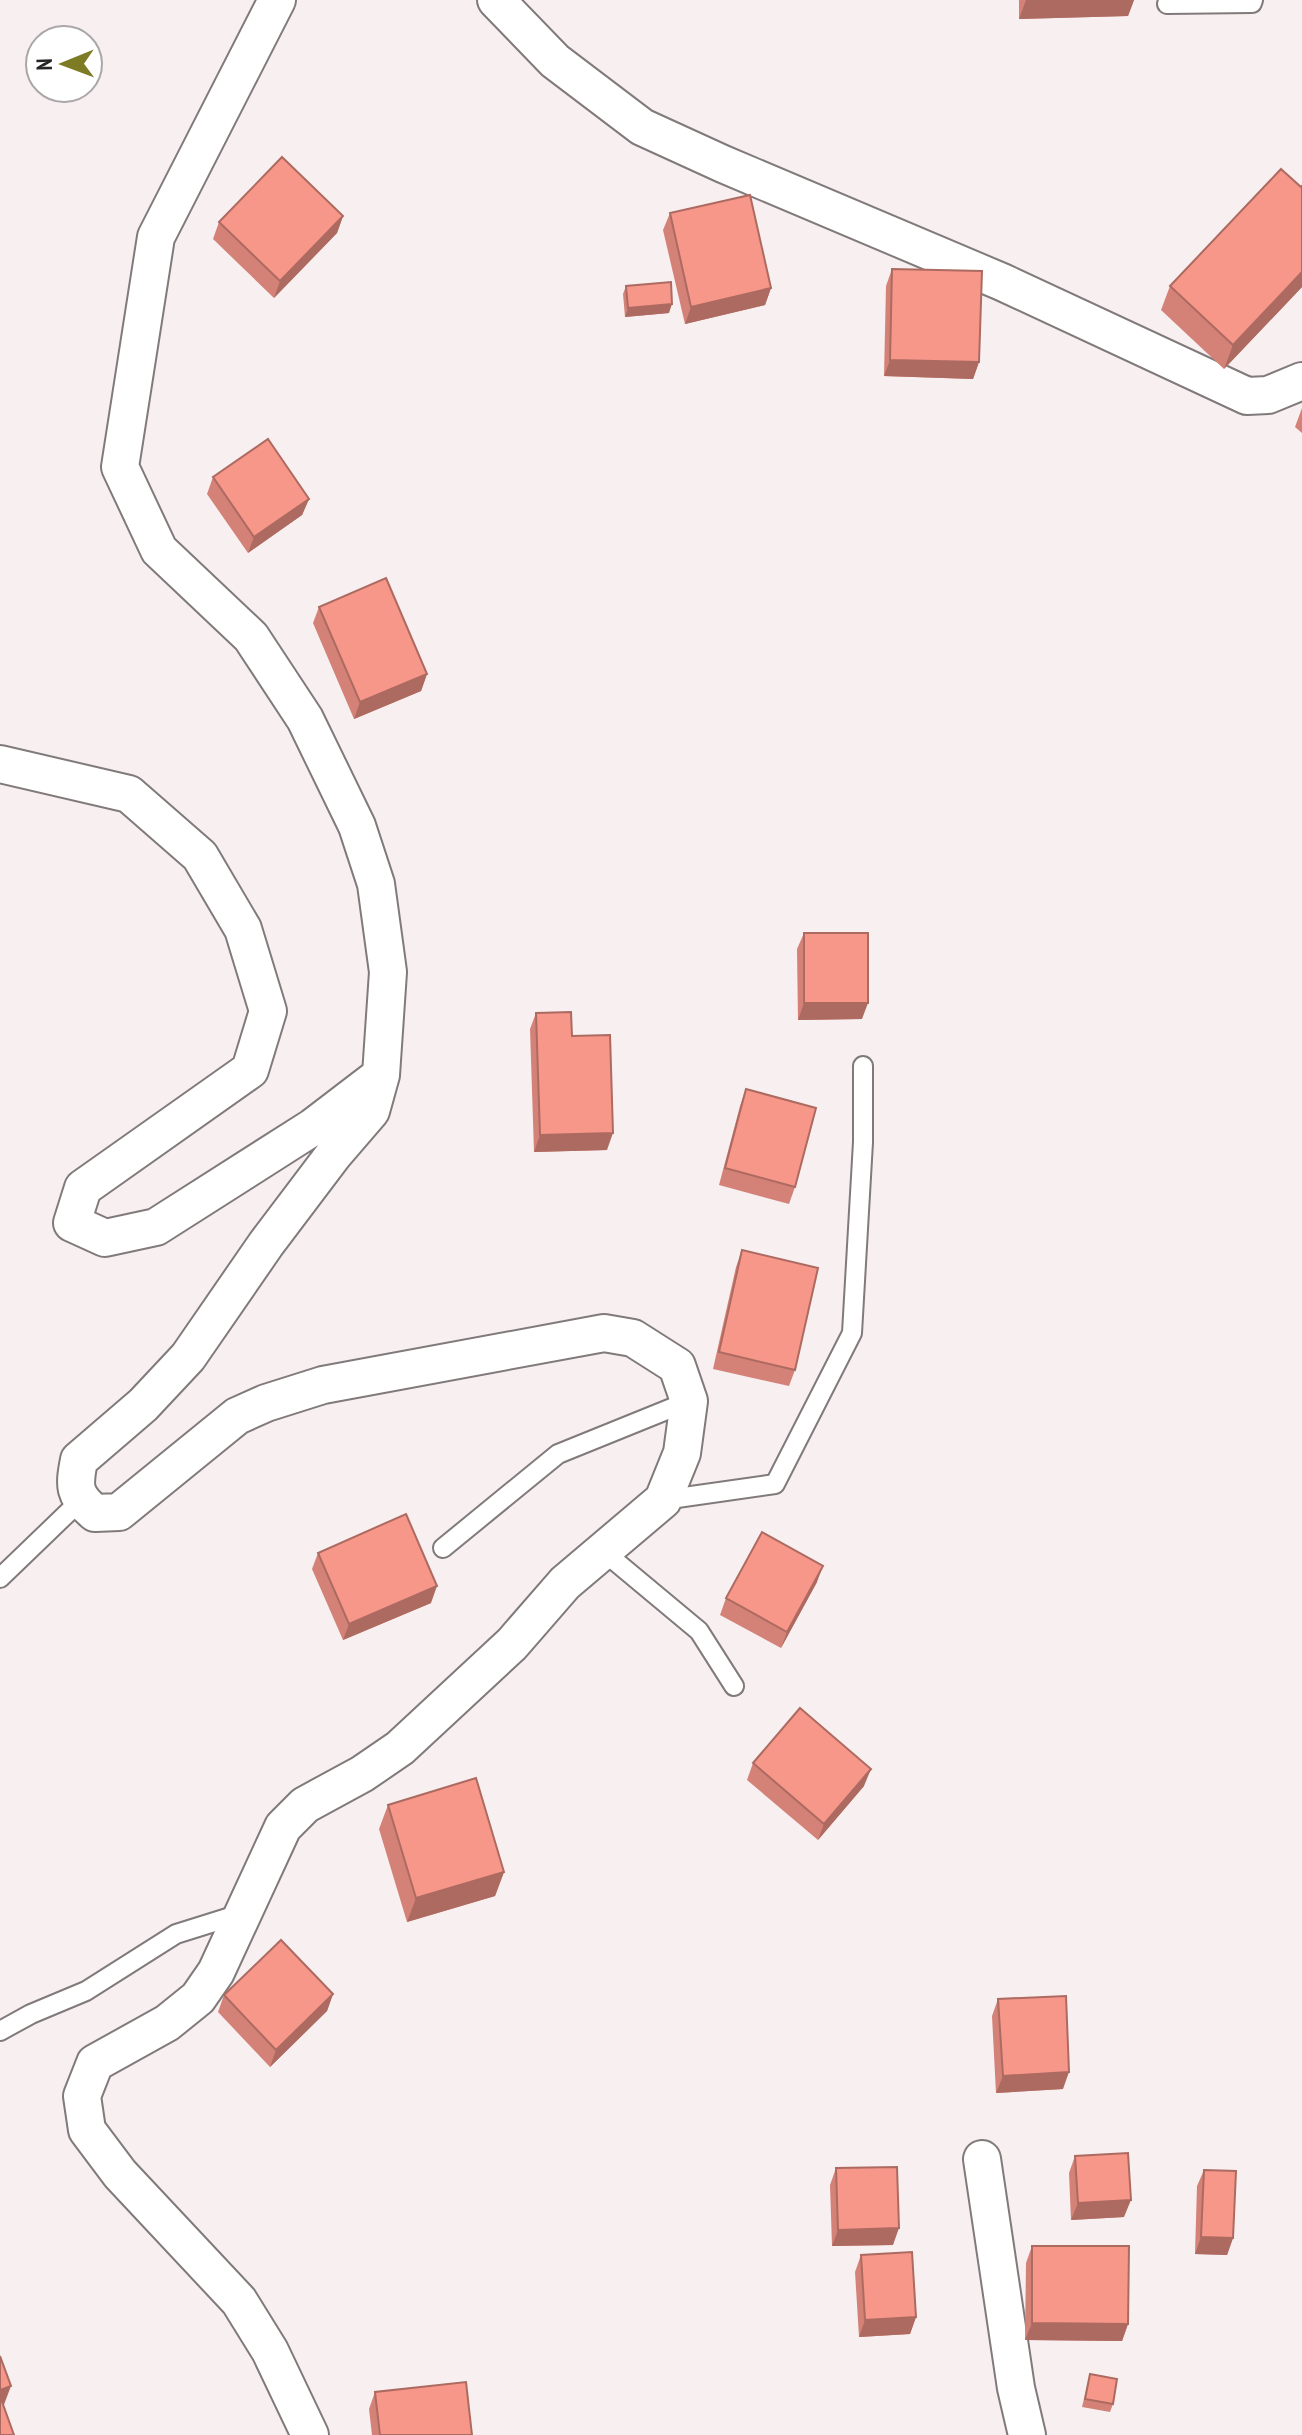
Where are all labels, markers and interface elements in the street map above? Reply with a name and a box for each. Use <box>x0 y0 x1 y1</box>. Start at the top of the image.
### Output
north arrow <box>24 24 104 104</box>
text: N <box>30 58 58 71</box>

